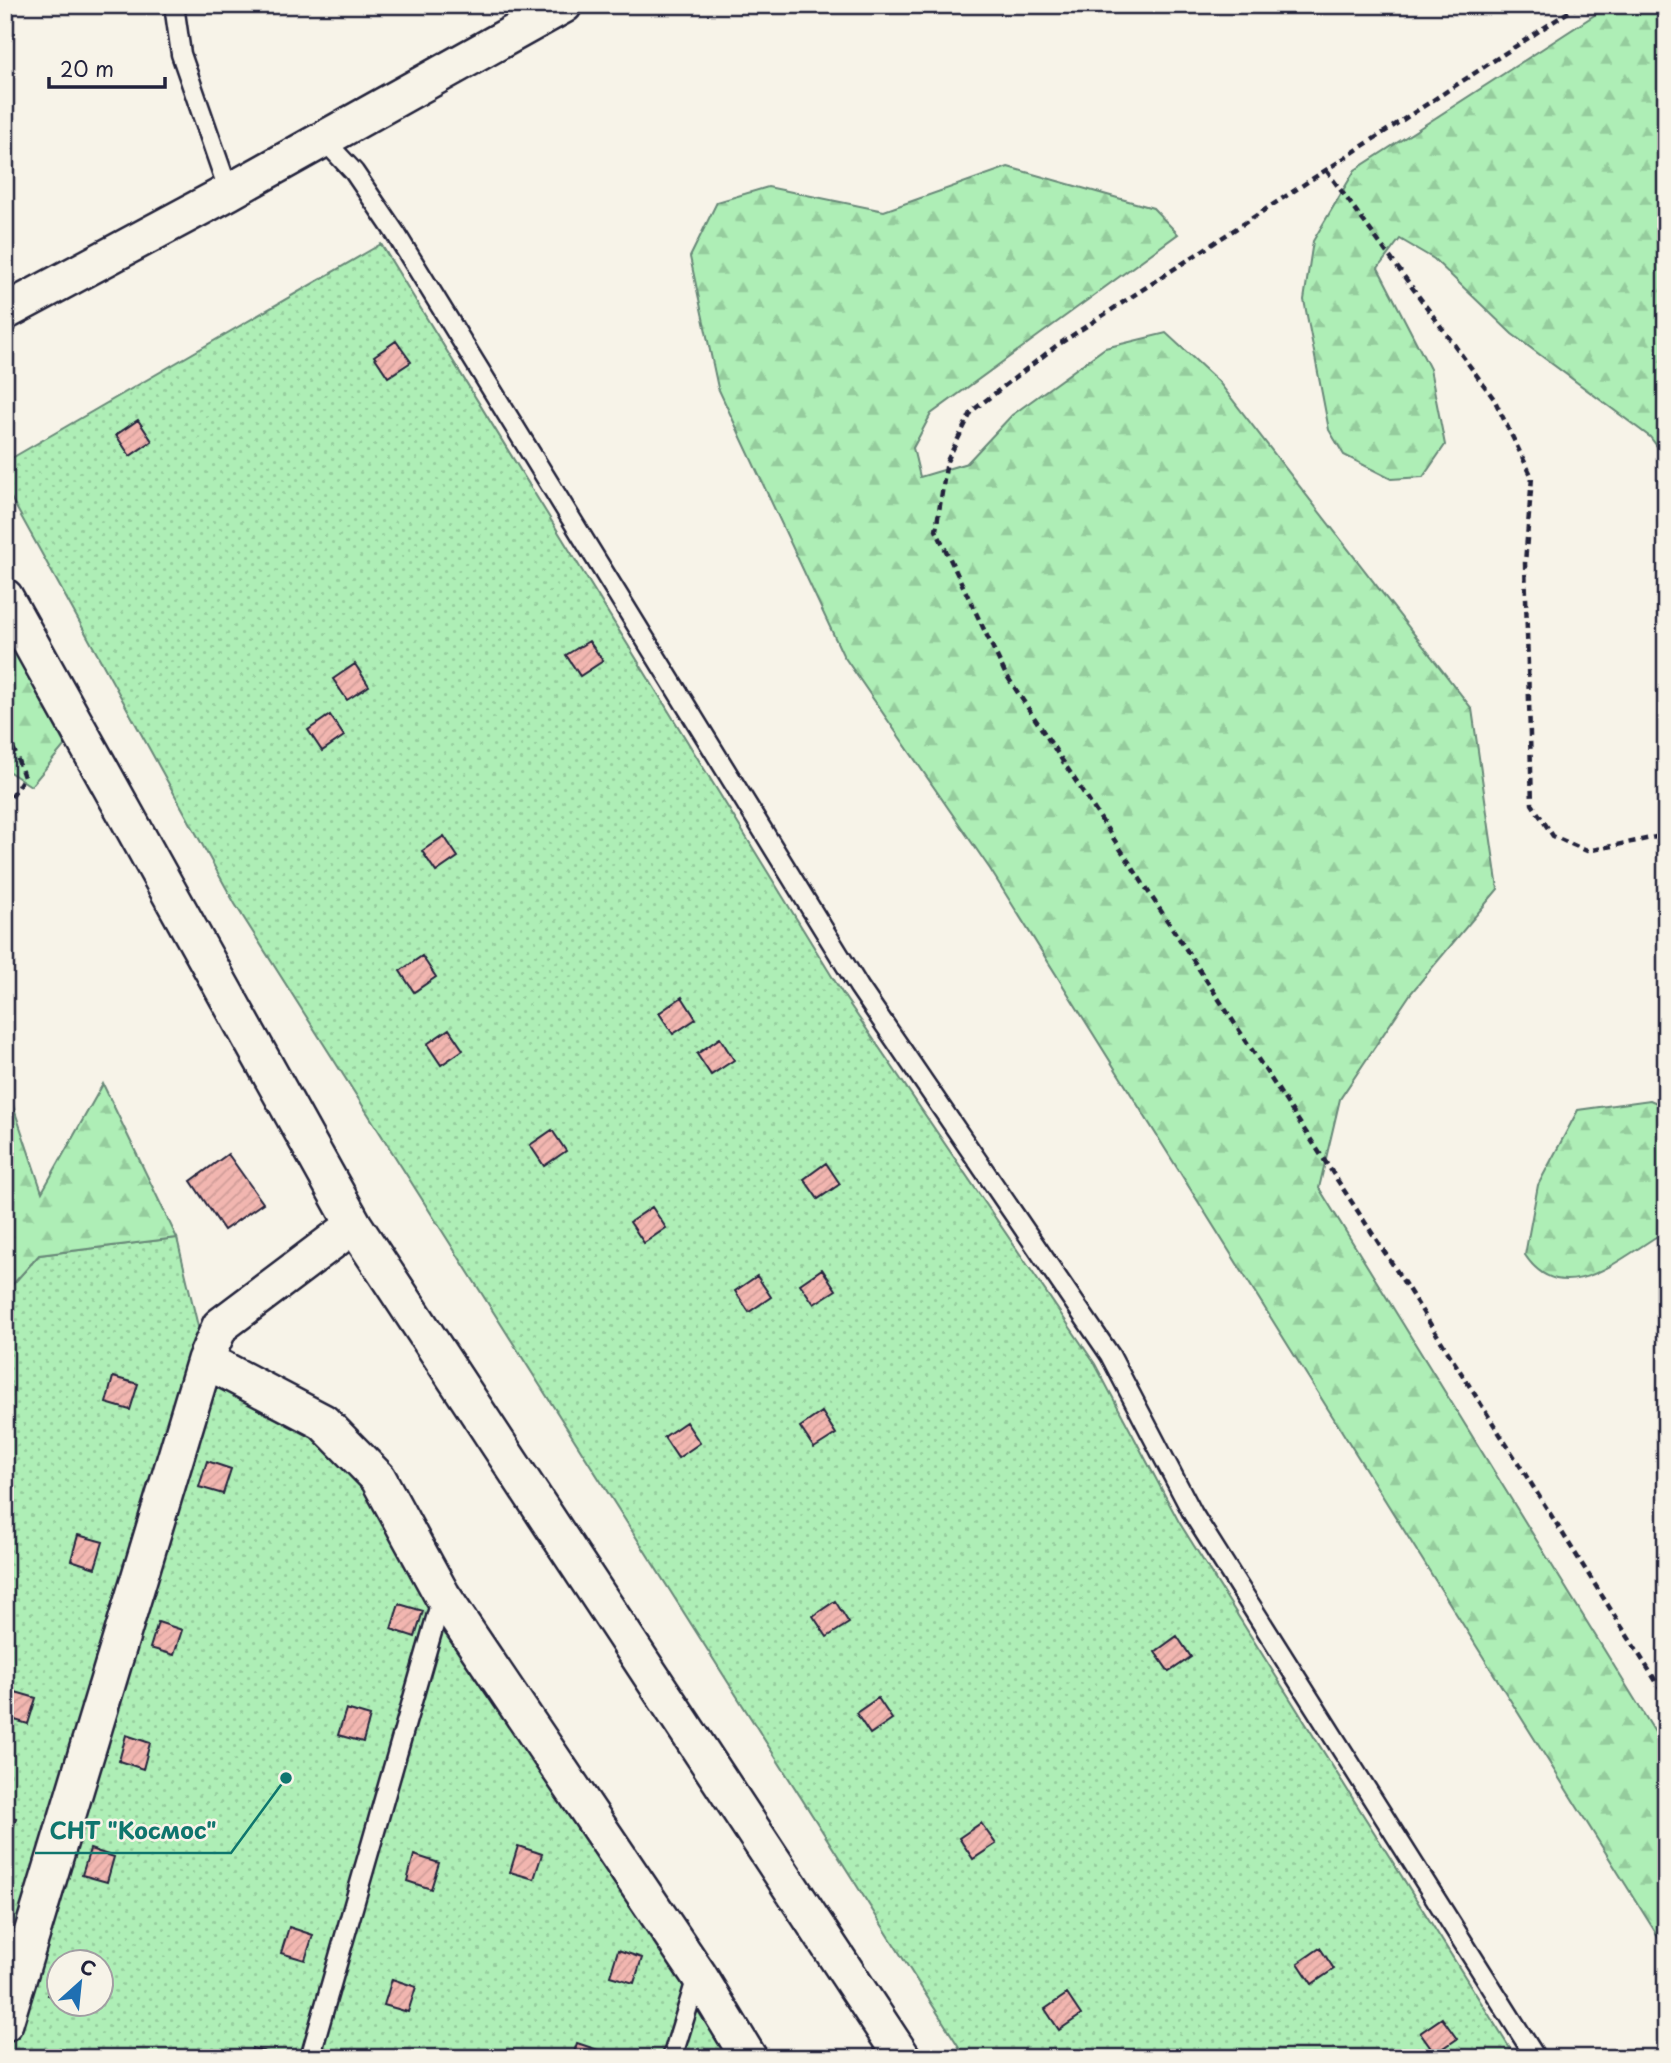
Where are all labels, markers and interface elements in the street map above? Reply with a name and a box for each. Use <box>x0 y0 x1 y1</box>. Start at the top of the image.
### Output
scale bar <box>49 46 164 90</box>
text: 20 m <box>60 52 114 84</box>
callout: СНТ "Космос" <box>35 1809 231 1853</box>
text: СНТ "Космос" <box>49 1812 217 1847</box>
north arrow <box>46 1948 116 2018</box>
text: С <box>75 1951 101 1983</box>

